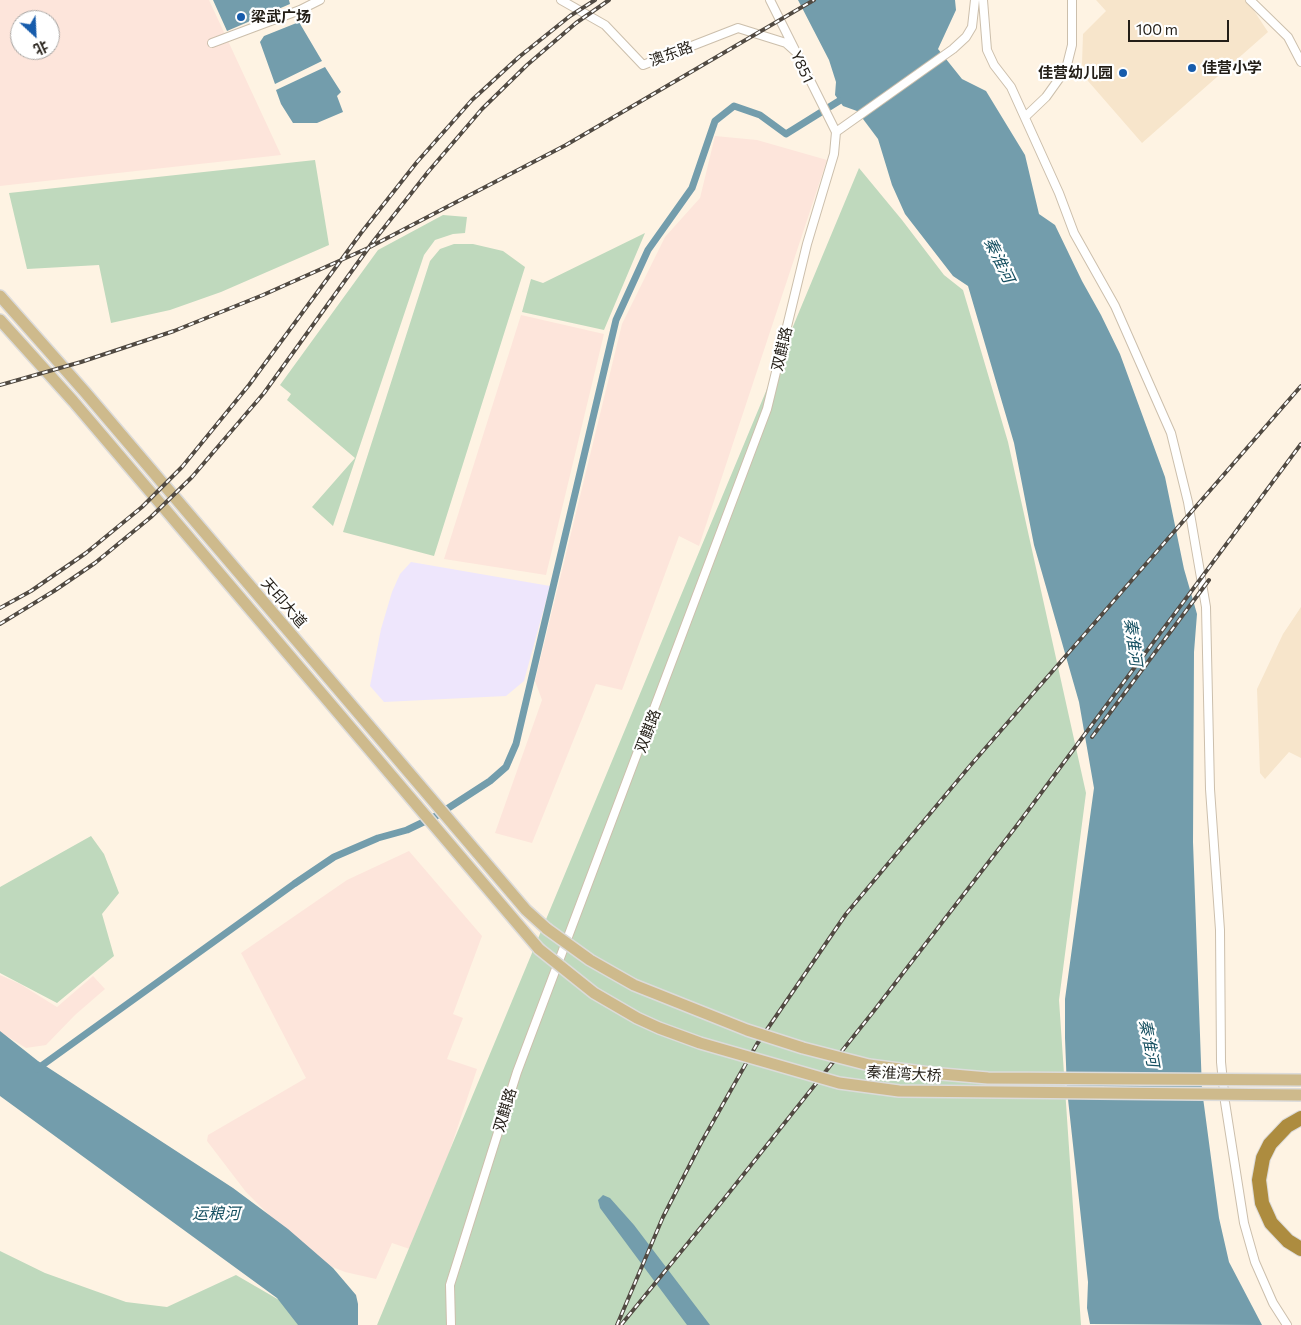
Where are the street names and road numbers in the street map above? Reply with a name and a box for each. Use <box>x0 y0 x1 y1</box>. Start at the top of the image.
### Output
street label: 澳东路 <box>647 38 695 70</box>
street label: Y851 <box>787 48 817 86</box>
street label: 双麒路 <box>768 325 796 373</box>
street label: 天印大道 <box>258 574 310 632</box>
street label: 双麒路 <box>632 707 664 755</box>
street label: 秦淮湾大桥 <box>866 1063 942 1085</box>
street label: 双麒路 <box>490 1086 520 1134</box>

